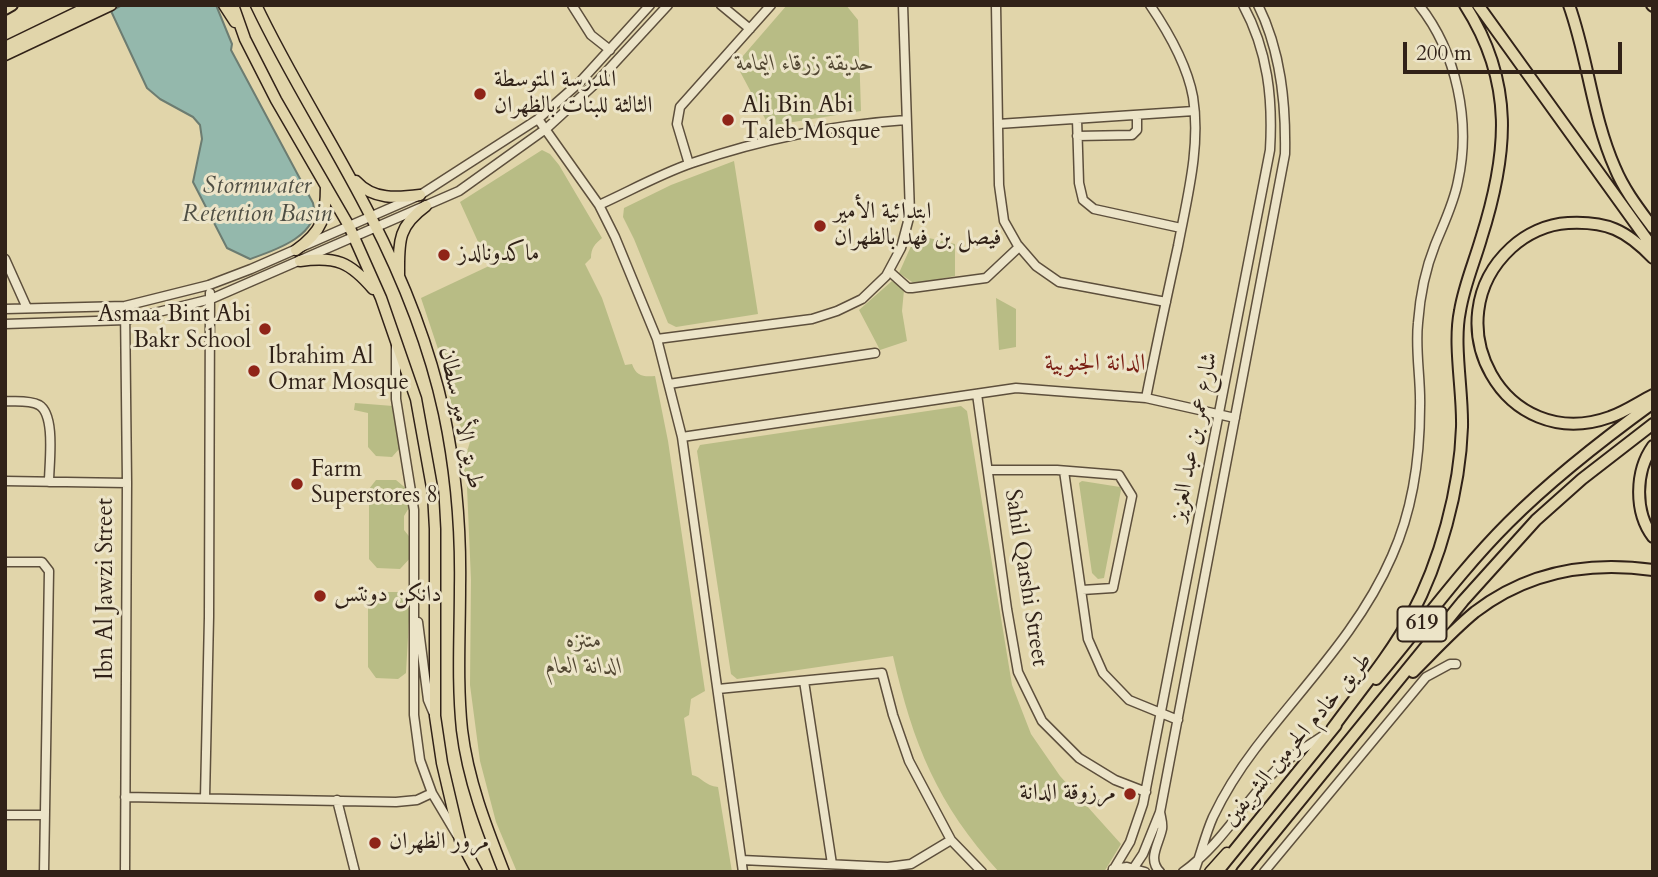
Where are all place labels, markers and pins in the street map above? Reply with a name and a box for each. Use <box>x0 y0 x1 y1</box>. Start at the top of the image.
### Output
place label: المدرسة المتوسطة الثالثة للبنات بالظهران <box>494 67 652 121</box>
marker: المدرسة المتوسطة الثالثة للبنات بالظهران <box>472 86 488 102</box>
place label: Ali Bin Abi Taleb Mosque <box>742 93 881 147</box>
marker: Ali Bin Abi Taleb Mosque <box>720 112 736 128</box>
place label: ابتدائية الأمير فيصل بن فهد بالظهران <box>834 199 1001 253</box>
marker: ابتدائية الأمير فيصل بن فهد بالظهران <box>812 218 828 234</box>
place label: ماكدونالدز <box>458 241 539 269</box>
marker: ماكدونالدز <box>436 247 452 263</box>
place label: Asmaa Bint Abi Bakr School <box>98 302 251 356</box>
marker: Asmaa Bint Abi Bakr School <box>257 321 273 337</box>
place label: Ibrahim Al Omar Mosque <box>268 344 409 398</box>
marker: Ibrahim Al Omar Mosque <box>246 363 262 379</box>
place label: Farm Superstores 8 <box>311 457 438 511</box>
marker: Farm Superstores 8 <box>289 476 305 492</box>
place label: دانكن دونتس <box>334 582 441 610</box>
marker: دانكن دونتس <box>312 588 328 604</box>
place label: مرزوقة الدانة <box>1020 780 1116 808</box>
marker: مرزوقة الدانة <box>1122 786 1138 802</box>
place label: مرور الظهران <box>389 829 489 857</box>
marker: مرور الظهران <box>367 835 383 851</box>

